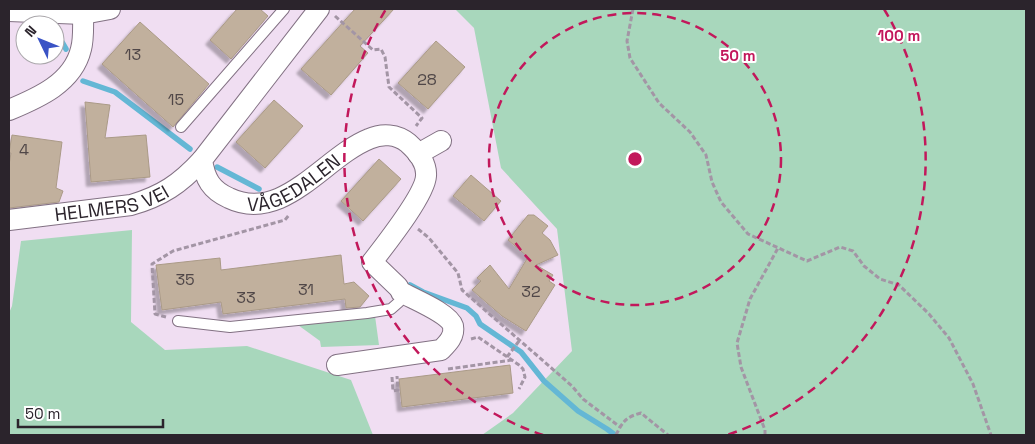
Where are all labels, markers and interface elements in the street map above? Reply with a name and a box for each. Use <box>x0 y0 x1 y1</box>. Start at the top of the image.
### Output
north arrow <box>15 15 65 65</box>
text: N <box>21 22 40 41</box>
text: 100 m <box>878 26 920 45</box>
house number: 13 <box>125 44 141 65</box>
text: 50 m <box>720 46 756 65</box>
house number: 28 <box>417 69 437 90</box>
house number: 15 <box>168 89 184 110</box>
house number: 4 <box>19 139 29 160</box>
street label: VÅGEDALEN <box>247 149 345 217</box>
centre of rings <box>626 150 644 168</box>
street label: HELMERS VEI <box>53 179 174 227</box>
house number: 35 <box>175 269 195 290</box>
house number: 31 <box>298 279 314 300</box>
house number: 32 <box>521 281 541 302</box>
house number: 33 <box>236 287 256 308</box>
scale bar <box>18 396 162 428</box>
text: 50 m <box>25 404 60 423</box>

